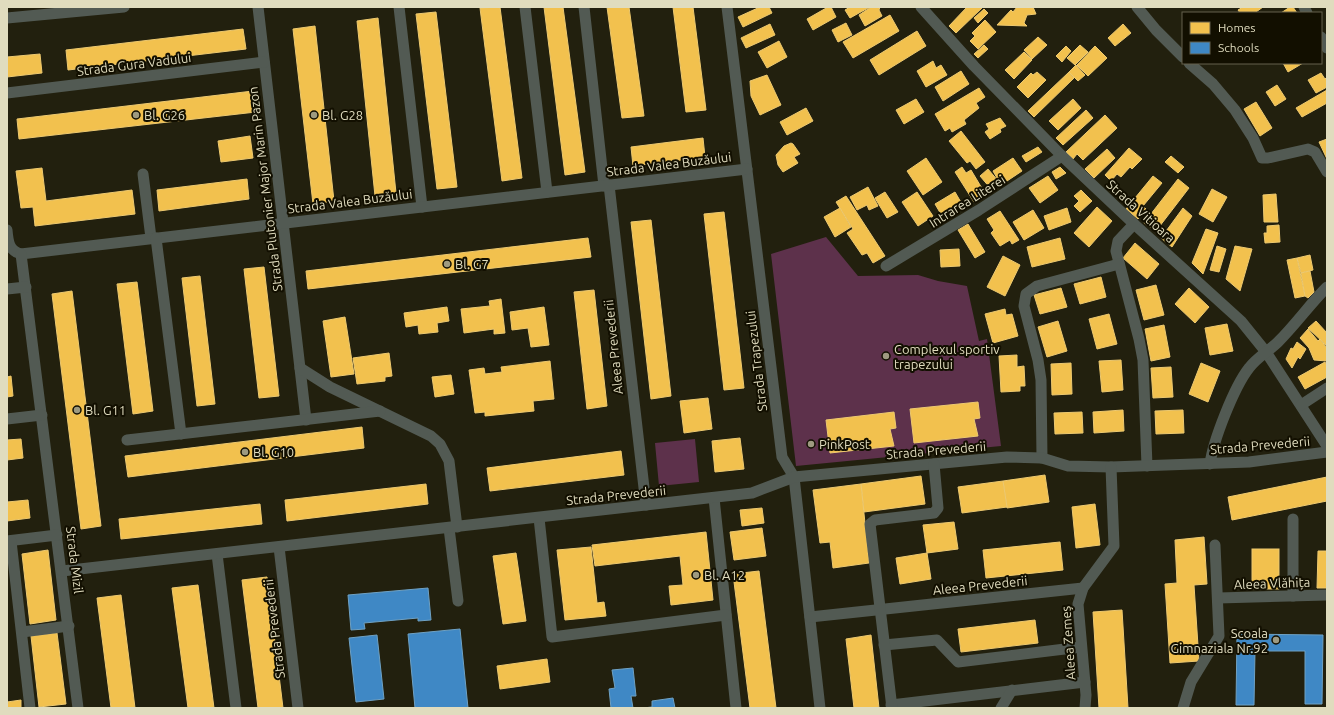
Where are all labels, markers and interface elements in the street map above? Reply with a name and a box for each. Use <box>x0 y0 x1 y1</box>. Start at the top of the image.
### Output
legend <box>1182 12 1322 64</box>
text: Homes <box>1218 21 1256 34</box>
text: Schools <box>1218 41 1259 54</box>
street label: Strada Gura Vadului <box>76 50 192 78</box>
street label: Strada Plutonier Major Marin Pazon <box>245 86 285 292</box>
place label: Bl. G26 <box>144 108 185 122</box>
place label: Bl. G28 <box>322 108 363 122</box>
marker: Bl. G26 <box>131 110 141 120</box>
marker: Bl. G28 <box>309 110 319 120</box>
street label: Strada Valea Buzăului <box>606 149 732 179</box>
street label: Intrarea Literei <box>927 172 1007 230</box>
street label: Strada Vitioara <box>1104 177 1178 245</box>
street label: Strada Valea Buzăului <box>287 186 413 216</box>
place label: Bl. G7 <box>455 257 489 271</box>
marker: Bl. G7 <box>442 259 452 269</box>
street label: Aleea Prevederii <box>601 299 625 395</box>
street label: Strada Trapezului <box>743 310 769 412</box>
place label: Complexul sportiv trapezului <box>894 342 1000 371</box>
marker: Complexul sportiv trapezului <box>881 351 891 361</box>
place label: Bl. G11 <box>85 403 126 417</box>
marker: Bl. G11 <box>72 405 82 415</box>
street label: Strada Prevederii <box>1209 434 1311 456</box>
place label: PinkPost <box>819 437 870 451</box>
marker: PinkPost <box>806 439 816 449</box>
street label: Strada Prevederii <box>885 439 987 461</box>
place label: Bl. G10 <box>253 445 294 459</box>
marker: Bl. G10 <box>240 447 250 457</box>
street label: Strada Prevederii <box>565 483 667 507</box>
street label: Strada Mizil <box>64 526 86 595</box>
place label: Bl. A12 <box>704 568 745 582</box>
marker: Bl. A12 <box>691 570 701 580</box>
street label: Aleea Prevederii <box>932 573 1028 597</box>
street label: Aleea Vlăhița <box>1233 575 1311 591</box>
street label: Strada Prevederii <box>261 578 287 680</box>
street label: Aleea Zemeș <box>1058 605 1078 681</box>
place label: Scoala Gimnaziala Nr.92 <box>1171 626 1268 655</box>
marker: Scoala Gimnaziala Nr.92 <box>1271 635 1281 645</box>

